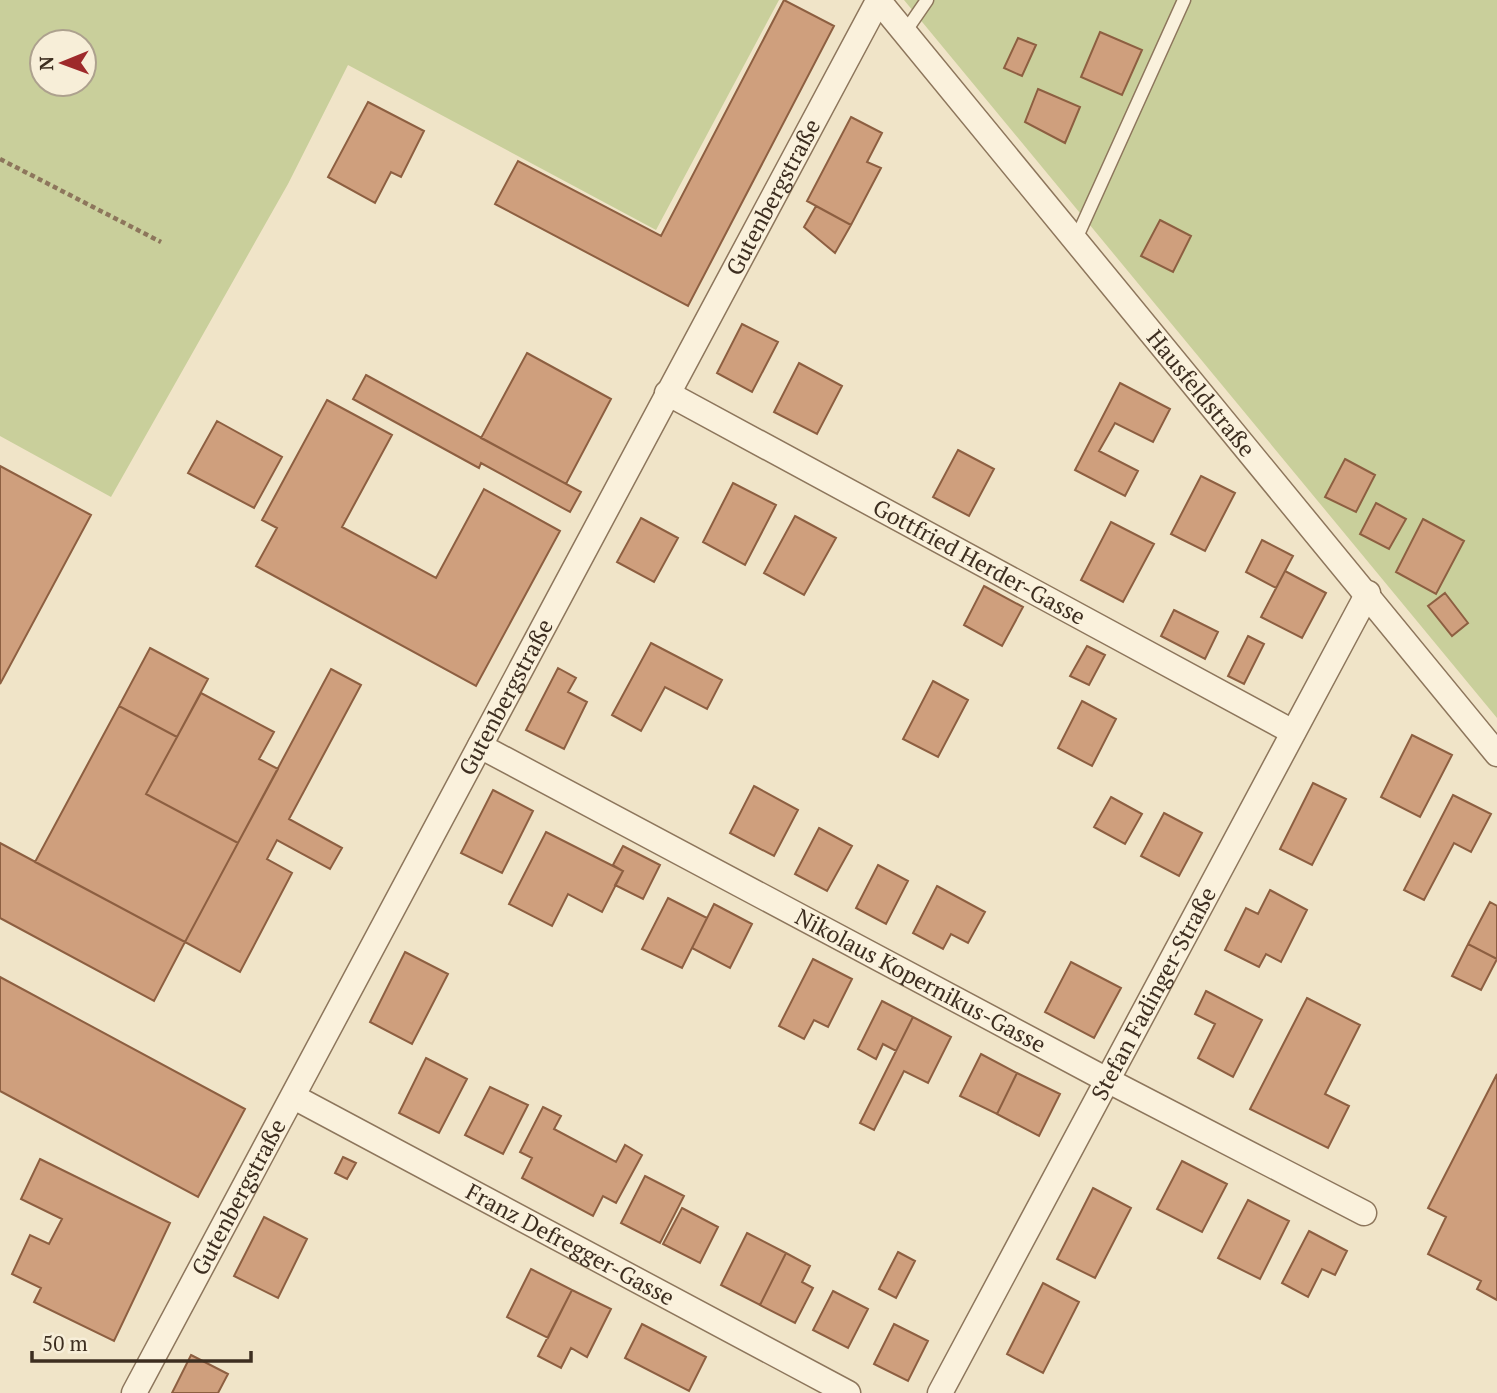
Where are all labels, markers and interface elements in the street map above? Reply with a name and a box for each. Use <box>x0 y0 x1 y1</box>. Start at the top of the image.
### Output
north arrow <box>28 28 98 98</box>
text: N <box>33 55 58 71</box>
street label: Gutenbergstraße <box>718 113 827 281</box>
street label: Hausfeldstraße <box>1140 323 1263 463</box>
street label: Gottfried Herder-Gasse <box>868 492 1091 632</box>
street label: Gutenbergstraße <box>451 613 560 781</box>
street label: Stefan Fadinger-Straße <box>1084 881 1223 1105</box>
street label: Nikolaus Kopernikus-Gasse <box>790 901 1051 1060</box>
street label: Gutenbergstraße <box>184 1113 293 1281</box>
street label: Franz Defregger-Gasse <box>461 1176 680 1312</box>
scale bar <box>32 1320 250 1364</box>
text: 50 m <box>42 1329 88 1357</box>

